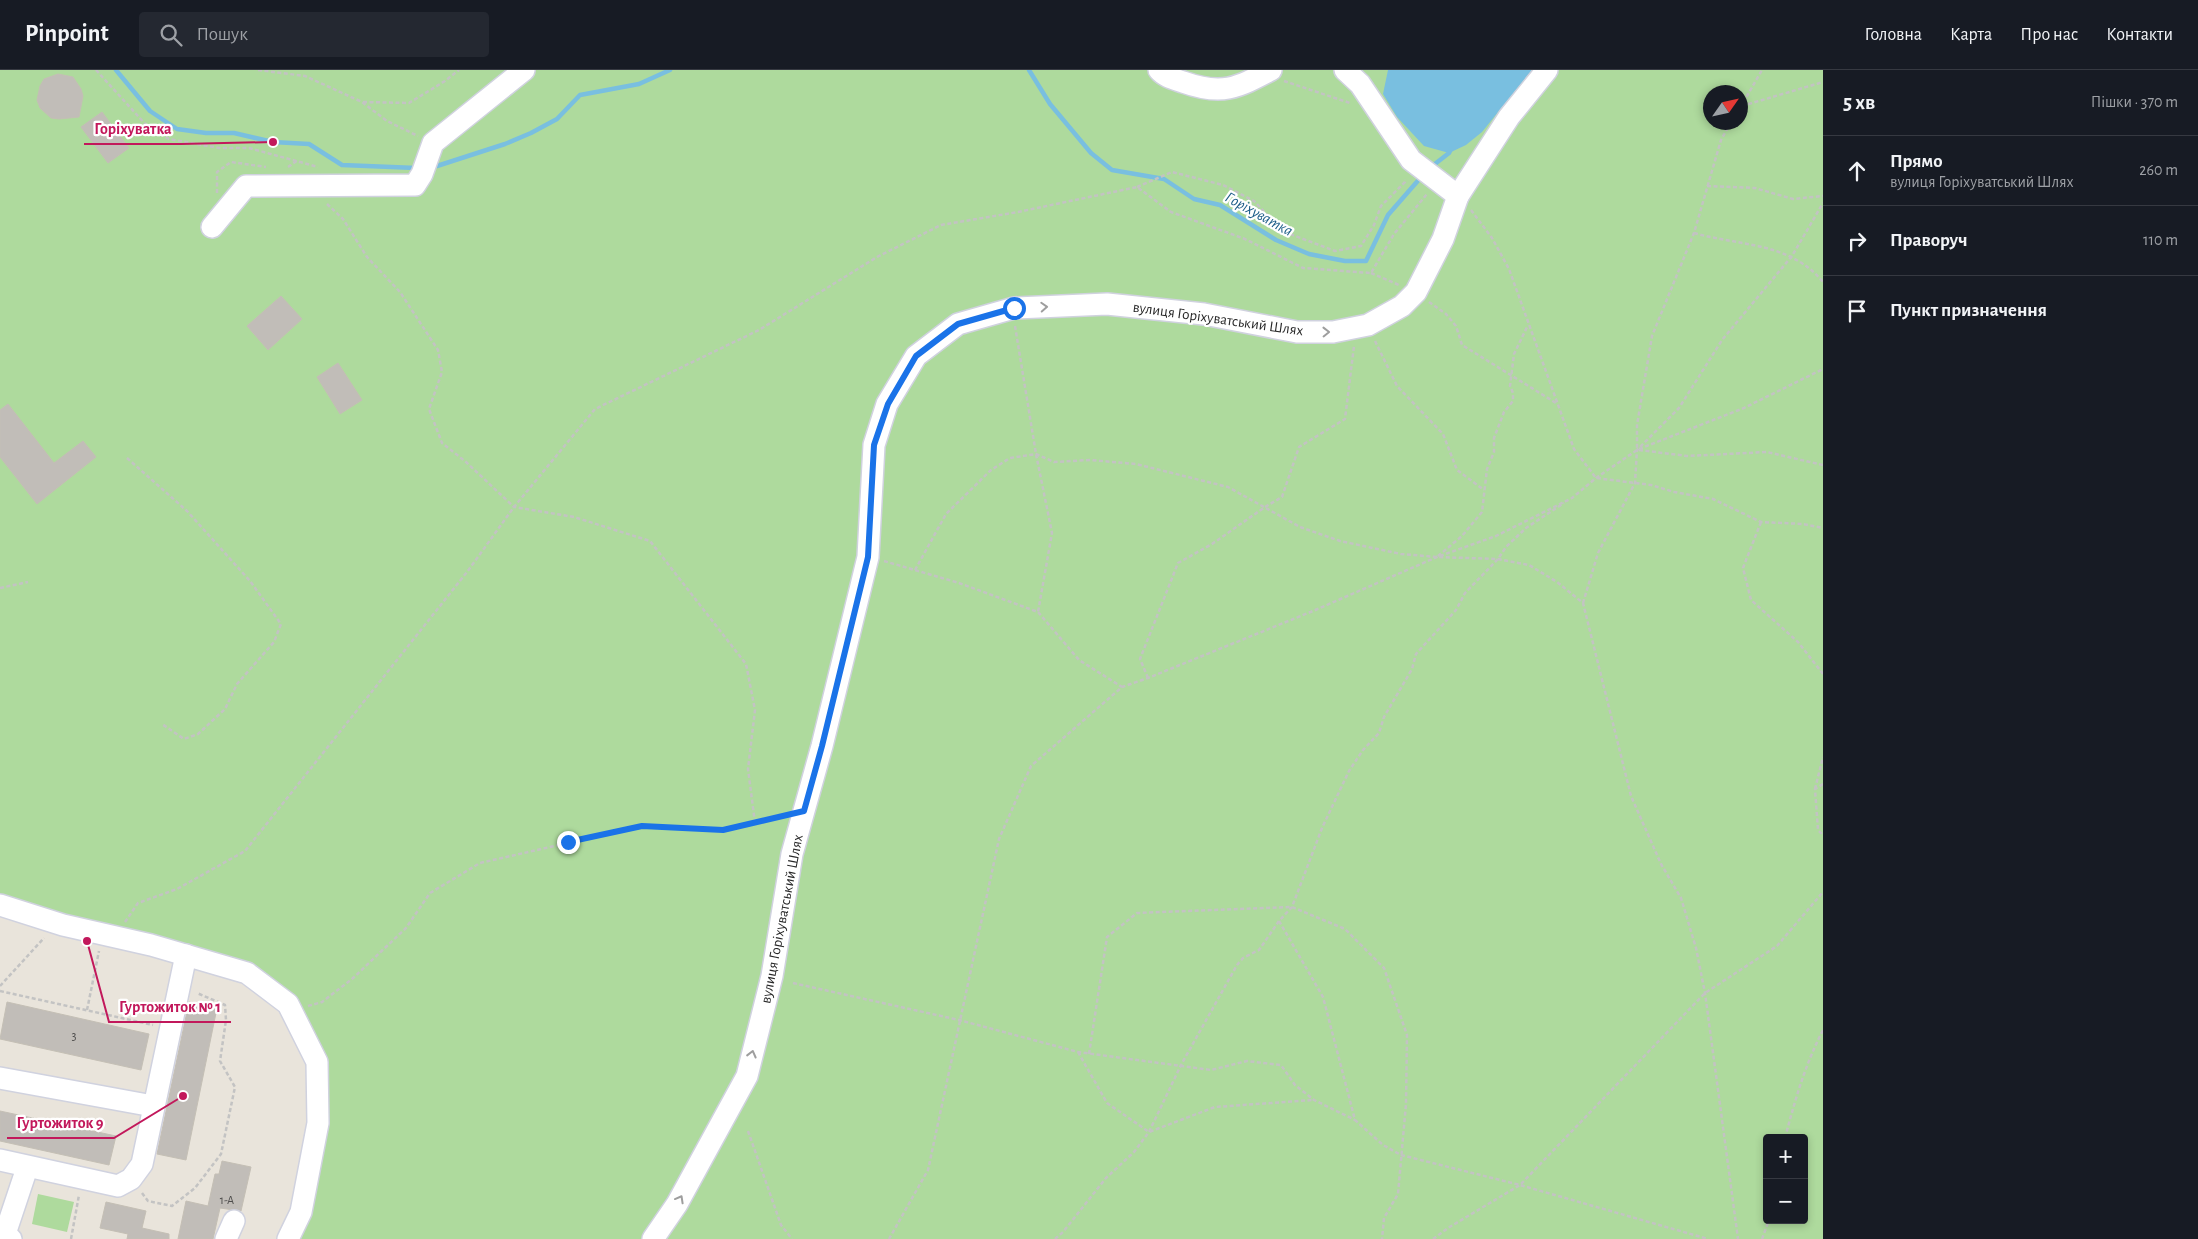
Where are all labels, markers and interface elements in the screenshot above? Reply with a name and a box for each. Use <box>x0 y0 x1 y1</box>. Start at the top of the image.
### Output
search box <box>139 12 489 57</box>
icon: search <box>157 21 185 49</box>
text: Pinpoint <box>25 22 109 46</box>
text: Пошук <box>197 25 248 44</box>
text: Головна <box>1865 26 1922 44</box>
text: Карта <box>1950 26 1992 44</box>
text: Про нас <box>2020 26 2078 44</box>
text: Контакти <box>2106 26 2173 44</box>
north arrow <box>1703 85 1748 130</box>
text: 5 хв <box>1843 92 1875 113</box>
text: Пішки · 370 m <box>2091 94 2178 110</box>
callout: Горіхуватка <box>84 113 181 144</box>
text: Горіхуватка <box>94 121 172 138</box>
text: Прямо <box>1890 152 1943 171</box>
icon: ahead <box>1843 157 1871 185</box>
text: 260 m <box>2139 162 2178 178</box>
text: вулиця Горіхуватський Шлях <box>1890 174 2074 190</box>
water label: Горіхуватка <box>1222 189 1296 240</box>
icon: right <box>1843 227 1871 255</box>
text: Праворуч <box>1890 231 1968 250</box>
text: 110 m <box>2143 232 2178 248</box>
route start <box>1003 297 1026 320</box>
icon: arrive <box>1843 297 1871 325</box>
street label: вулиця Горіхуватський Шлях <box>1132 300 1305 338</box>
one-way arrow <box>1040 301 1048 312</box>
text: Пункт призначення <box>1890 301 2047 320</box>
one-way arrow <box>1323 326 1331 337</box>
route end <box>557 831 580 854</box>
street label: вулиця Горіхуватський Шлях <box>758 833 806 1005</box>
callout: Гуртожиток № 1 <box>109 991 231 1022</box>
text: Гуртожиток № 1 <box>119 999 221 1016</box>
house number: 3 <box>72 1030 77 1042</box>
one-way arrow <box>747 1050 757 1058</box>
callout: Гуртожиток 9 <box>7 1107 114 1138</box>
text: Гуртожиток 9 <box>16 1115 104 1132</box>
map controls <box>1763 1134 1808 1224</box>
button: + <box>1763 1134 1808 1179</box>
button: − <box>1763 1179 1808 1224</box>
house number: 1-А <box>220 1194 234 1206</box>
one-way arrow <box>674 1195 684 1204</box>

